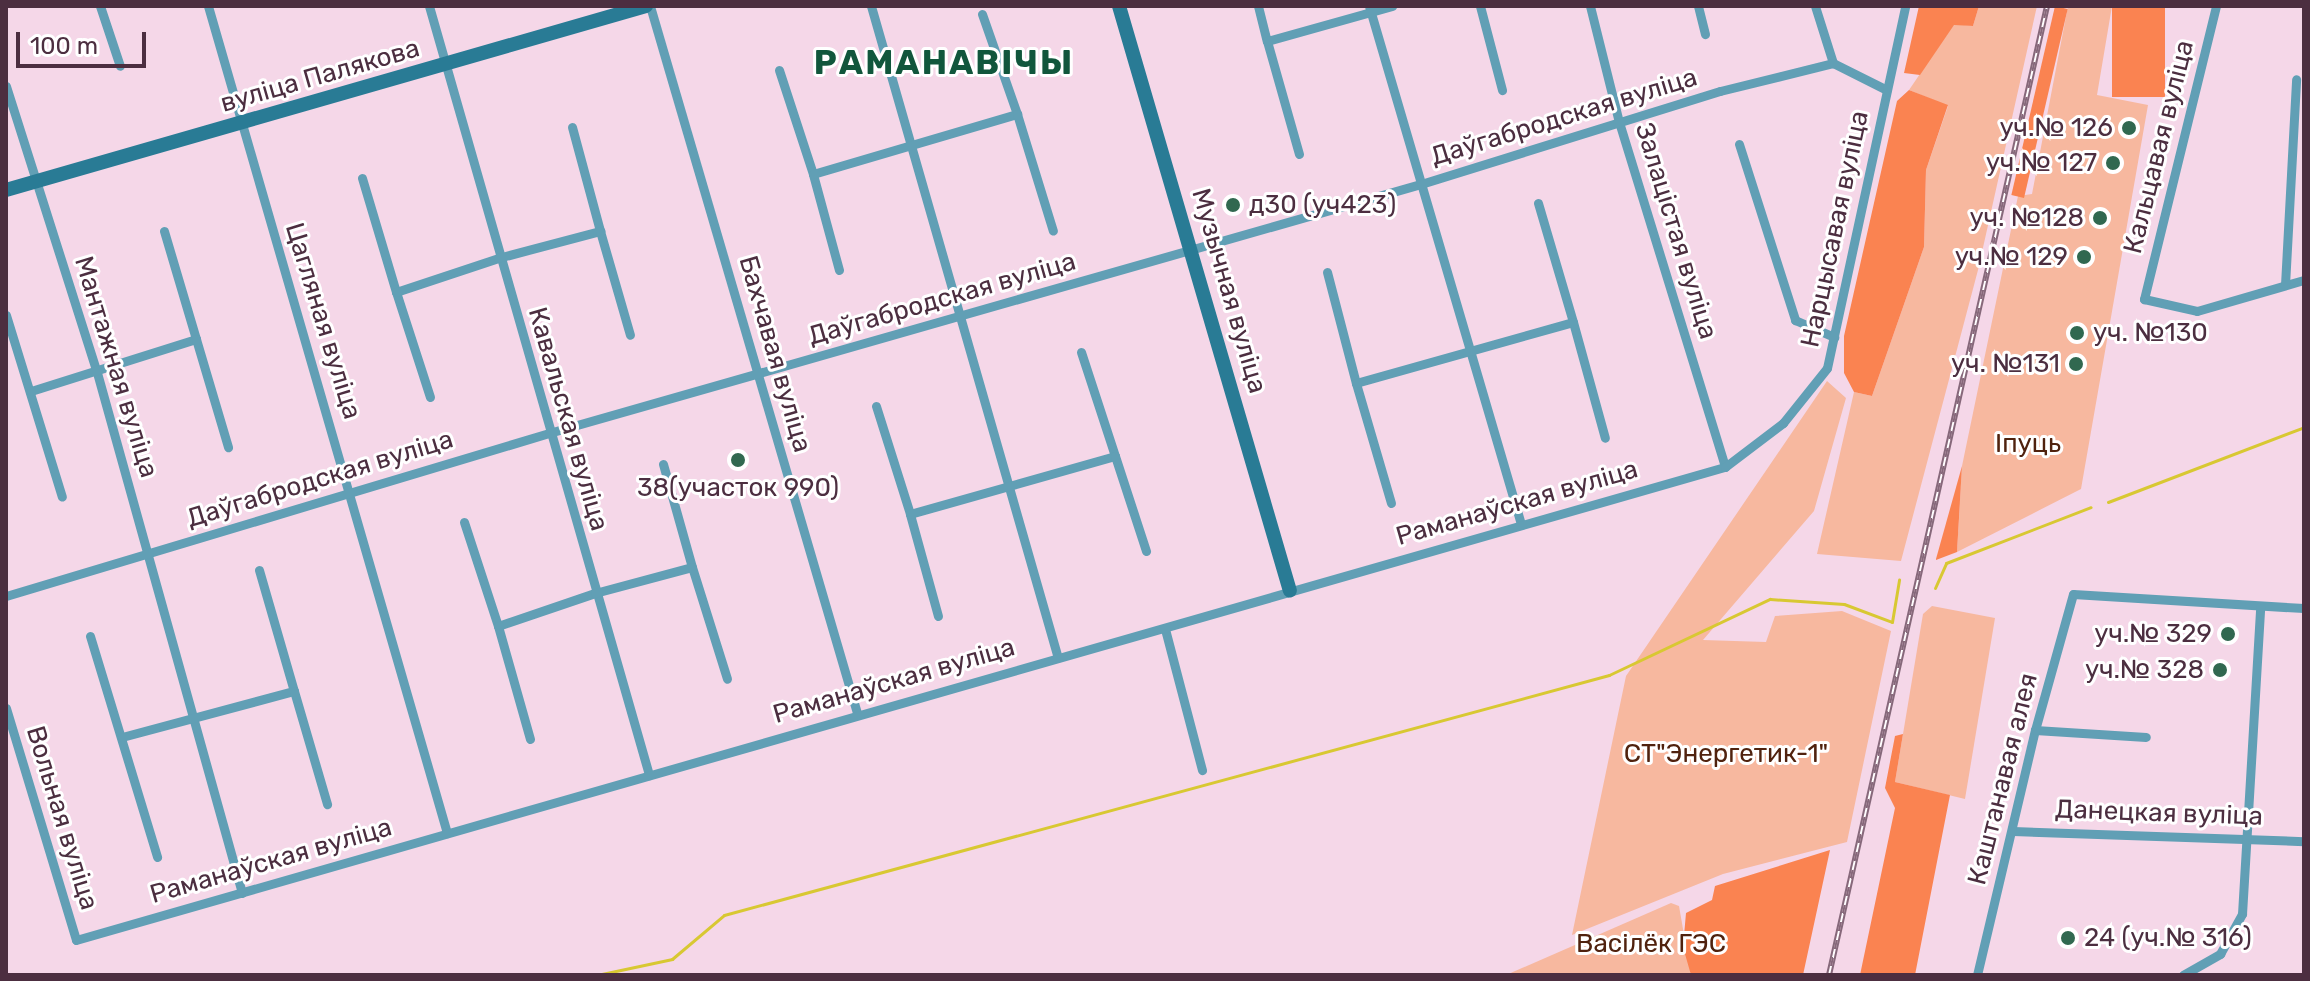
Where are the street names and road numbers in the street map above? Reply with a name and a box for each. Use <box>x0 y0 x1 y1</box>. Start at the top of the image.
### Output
street label: вуліца Палякова <box>217 33 423 119</box>
street label: Кальцавая вуліца <box>2117 37 2201 257</box>
street label: Даўгабродская вуліца <box>1427 62 1701 172</box>
street label: Нарцысавая вуліца <box>1795 108 1875 350</box>
street label: Залацістая вуліца <box>1628 119 1724 343</box>
street label: Музычная вуліца <box>1185 185 1273 397</box>
street label: Цагляная вуліца <box>278 219 368 423</box>
street label: Даўгабродская вуліца <box>805 246 1079 352</box>
street label: Бахчавая вуліца <box>732 252 818 456</box>
street label: Мантажная вуліца <box>67 253 165 481</box>
street label: Кавальская вуліца <box>521 304 615 534</box>
street label: Даўгабродская вуліца <box>183 424 457 534</box>
street label: Раманаўская вуліца <box>1392 454 1642 552</box>
street label: Раманаўская вуліца <box>769 632 1019 730</box>
street label: Каштанавая алея <box>1962 670 2044 888</box>
street label: Вольная вуліца <box>19 722 105 914</box>
street label: Данецкая вуліца <box>2055 794 2263 832</box>
street label: Раманаўская вуліца <box>146 812 396 910</box>

